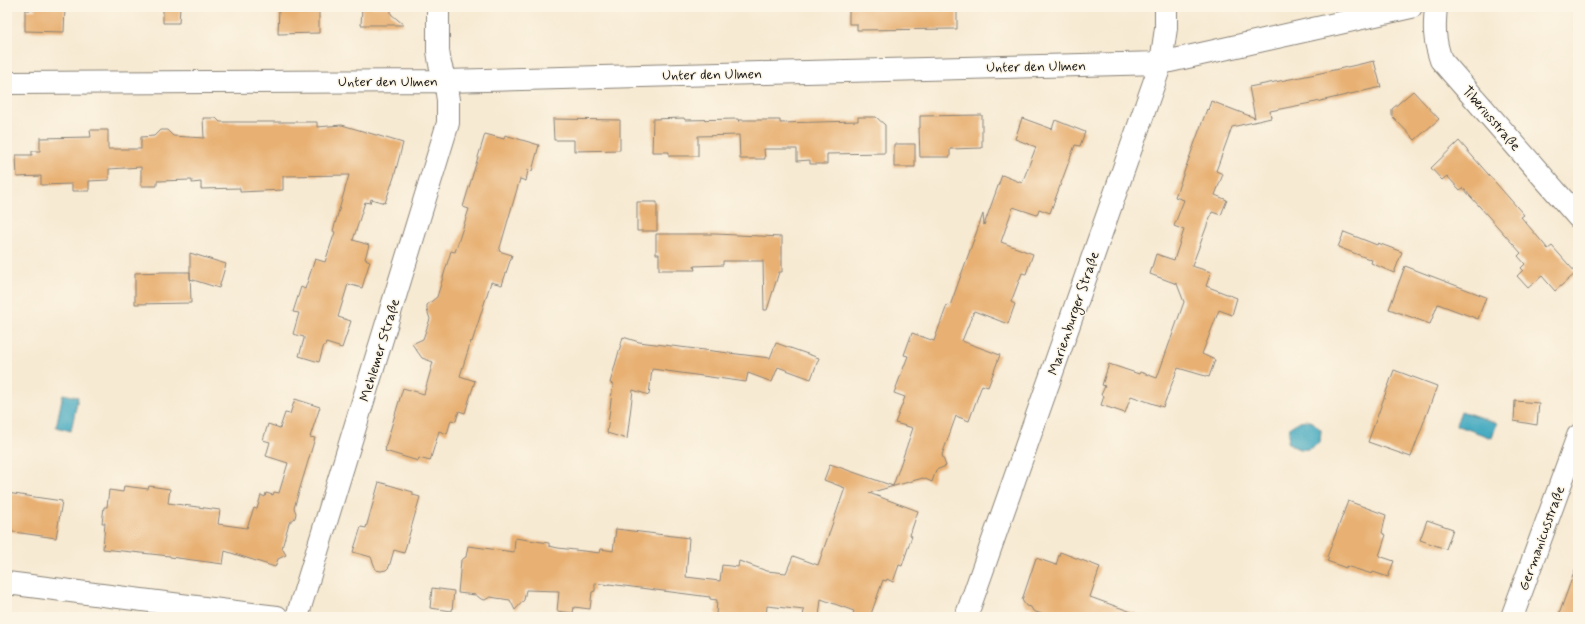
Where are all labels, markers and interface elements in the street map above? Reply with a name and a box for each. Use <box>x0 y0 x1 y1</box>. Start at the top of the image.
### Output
street label: Unter den Ulmen <box>986 57 1086 77</box>
street label: Unter den Ulmen <box>662 65 762 85</box>
street label: Unter den Ulmen <box>338 73 438 91</box>
street label: Tiberiusstraße <box>1458 82 1525 155</box>
street label: Marienburger Straße <box>1044 249 1105 378</box>
street label: Mehlemer Straße <box>356 296 404 404</box>
street label: Germanicusstraße <box>1515 483 1569 593</box>

